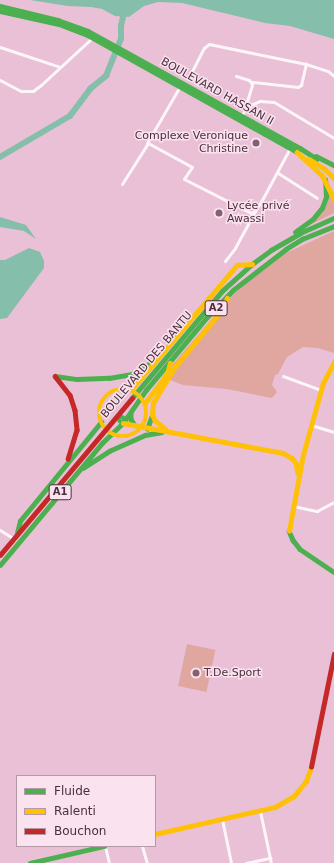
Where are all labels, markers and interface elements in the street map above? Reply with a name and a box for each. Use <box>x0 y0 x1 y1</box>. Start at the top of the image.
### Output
street label: BOULEVARD HASSAN II <box>158 55 276 129</box>
place label: Complexe Veronique Christine <box>135 130 248 156</box>
marker: Complexe Veronique Christine <box>251 138 261 148</box>
place label: Lycée privé Awassi <box>227 200 290 226</box>
marker: Lycée privé Awassi <box>214 208 224 218</box>
road number: A2 <box>204 300 228 316</box>
street label: BOULEVARD DES BANTU <box>99 309 195 421</box>
road number: A1 <box>48 484 72 500</box>
place label: T.De.Sport <box>204 666 261 680</box>
marker: T.De.Sport <box>191 668 201 678</box>
legend <box>16 775 156 847</box>
text: Fluide <box>54 784 90 798</box>
text: Ralenti <box>54 804 96 818</box>
text: Bouchon <box>54 824 106 838</box>

